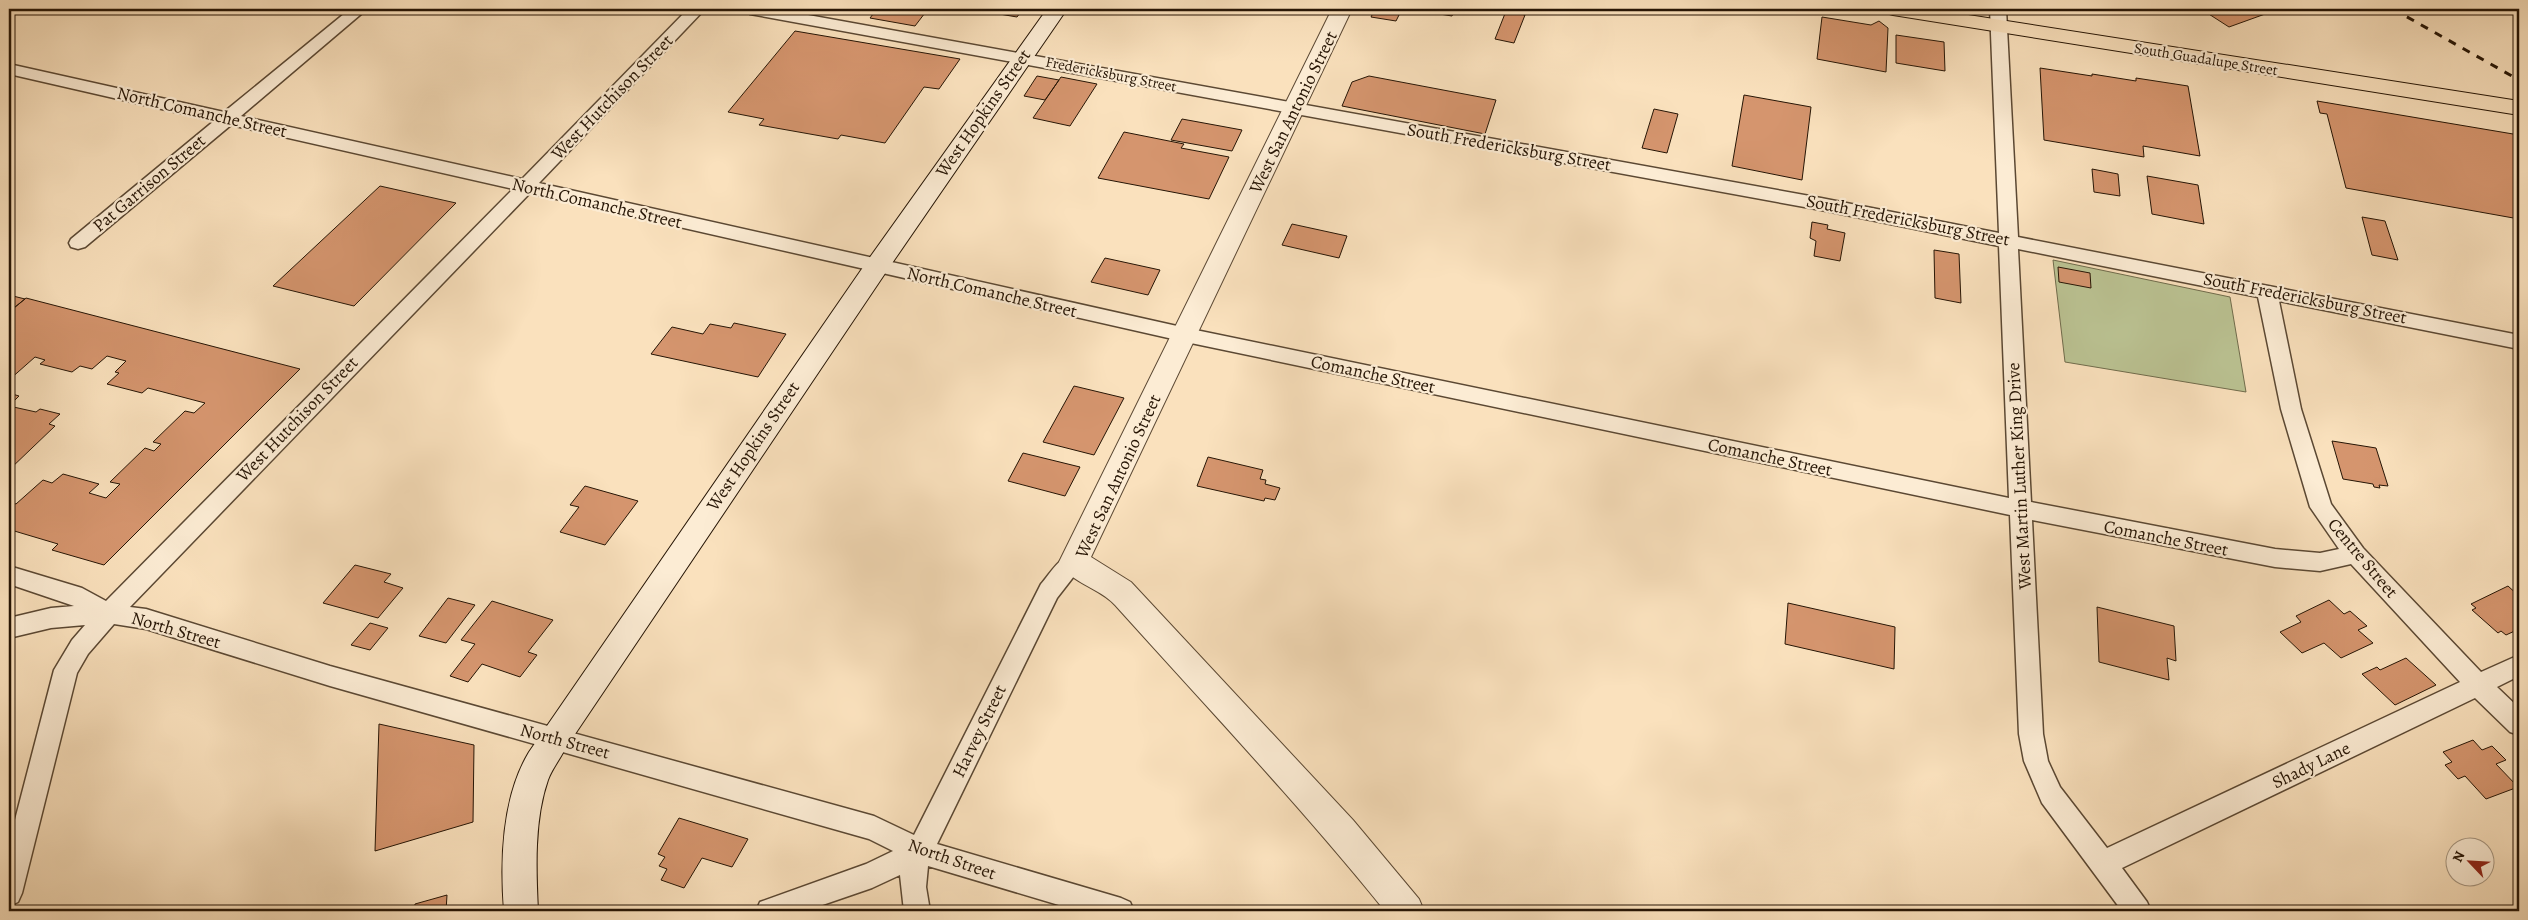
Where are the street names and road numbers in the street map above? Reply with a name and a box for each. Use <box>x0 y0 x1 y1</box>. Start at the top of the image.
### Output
street label: West San Antonio Street <box>1243 27 1343 198</box>
street label: West Hutchison Street <box>545 29 678 166</box>
street label: South Guadalupe Street <box>2133 38 2279 80</box>
street label: West Hopkins Street <box>929 44 1036 182</box>
street label: Fredericksburg Street <box>1044 51 1178 97</box>
street label: North Comanche Street <box>115 81 289 143</box>
street label: South Fredericksburg Street <box>1405 117 1613 177</box>
street label: Pat Garrison Street <box>88 129 211 237</box>
street label: North Comanche Street <box>510 172 684 234</box>
street label: South Fredericksburg Street <box>1804 188 2012 252</box>
street label: North Comanche Street <box>905 261 1079 323</box>
street label: South Fredericksburg Street <box>2201 266 2409 330</box>
street label: Comanche Street <box>1309 349 1437 399</box>
street label: West Hutchison Street <box>230 351 363 488</box>
street label: West Martin Luther King Drive <box>2001 362 2037 591</box>
street label: West Hopkins Street <box>700 377 805 516</box>
street label: West San Antonio Street <box>1069 390 1166 563</box>
street label: Comanche Street <box>1706 432 1834 482</box>
street label: Centre Street <box>2323 513 2404 603</box>
street label: Comanche Street <box>2102 514 2230 562</box>
street label: North Street <box>129 606 223 654</box>
street label: Harvey Street <box>946 681 1012 781</box>
street label: North Street <box>518 718 613 764</box>
street label: Shady Lane <box>2268 736 2354 794</box>
street label: North Street <box>905 833 999 885</box>

